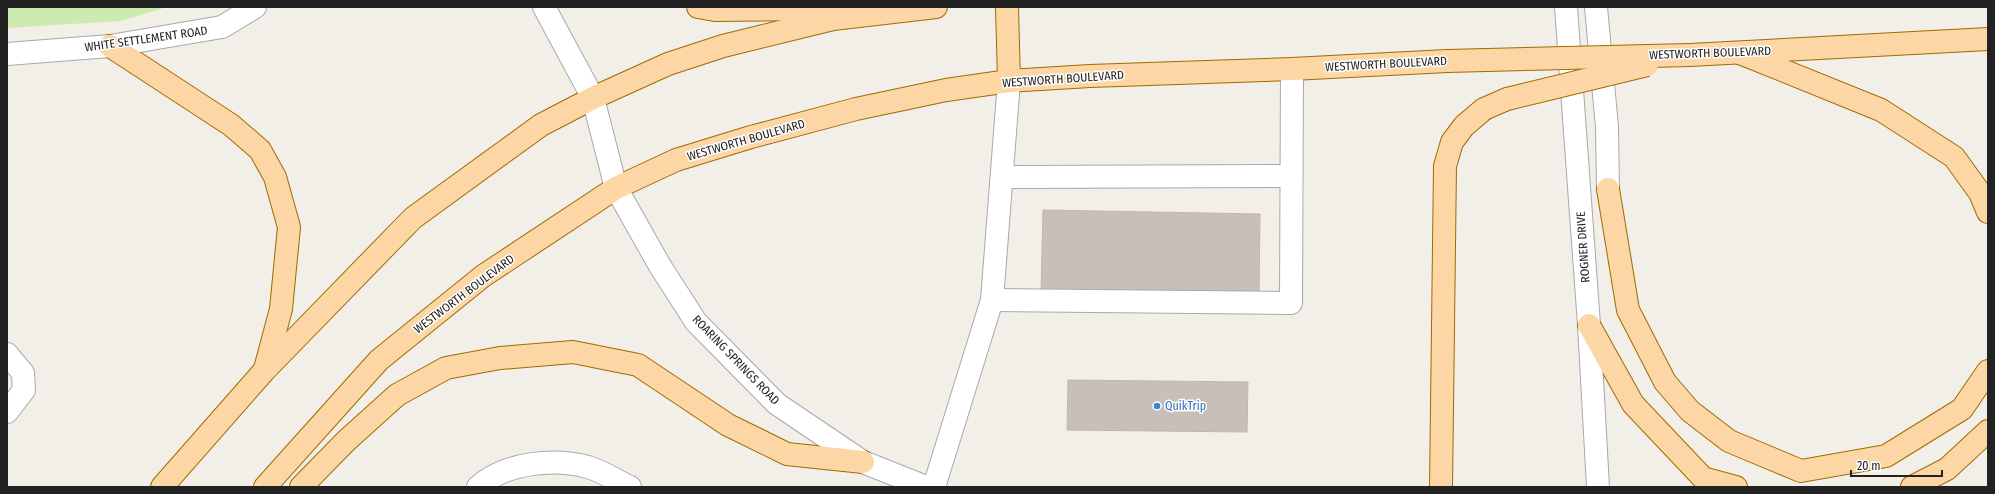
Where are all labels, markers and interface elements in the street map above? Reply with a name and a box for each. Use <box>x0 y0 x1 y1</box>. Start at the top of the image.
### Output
street label: WHITE SETTLEMENT ROAD <box>84 23 208 55</box>
street label: WESTWORTH BOULEVARD <box>1649 44 1771 62</box>
street label: WESTWORTH BOULEVARD <box>1325 54 1447 74</box>
street label: WESTWORTH BOULEVARD <box>1002 68 1124 90</box>
street label: WESTWORTH BOULEVARD <box>685 116 807 164</box>
street label: ROGNER DRIVE <box>1573 210 1592 283</box>
street label: WESTWORTH BOULEVARD <box>411 252 517 336</box>
street label: ROARING SPRINGS ROAD <box>690 312 782 408</box>
place label: QuikTrip <box>1165 399 1206 413</box>
marker: QuikTrip <box>1152 401 1162 411</box>
scale bar <box>1851 452 1942 478</box>
text: 20 m <box>1857 459 1881 473</box>

